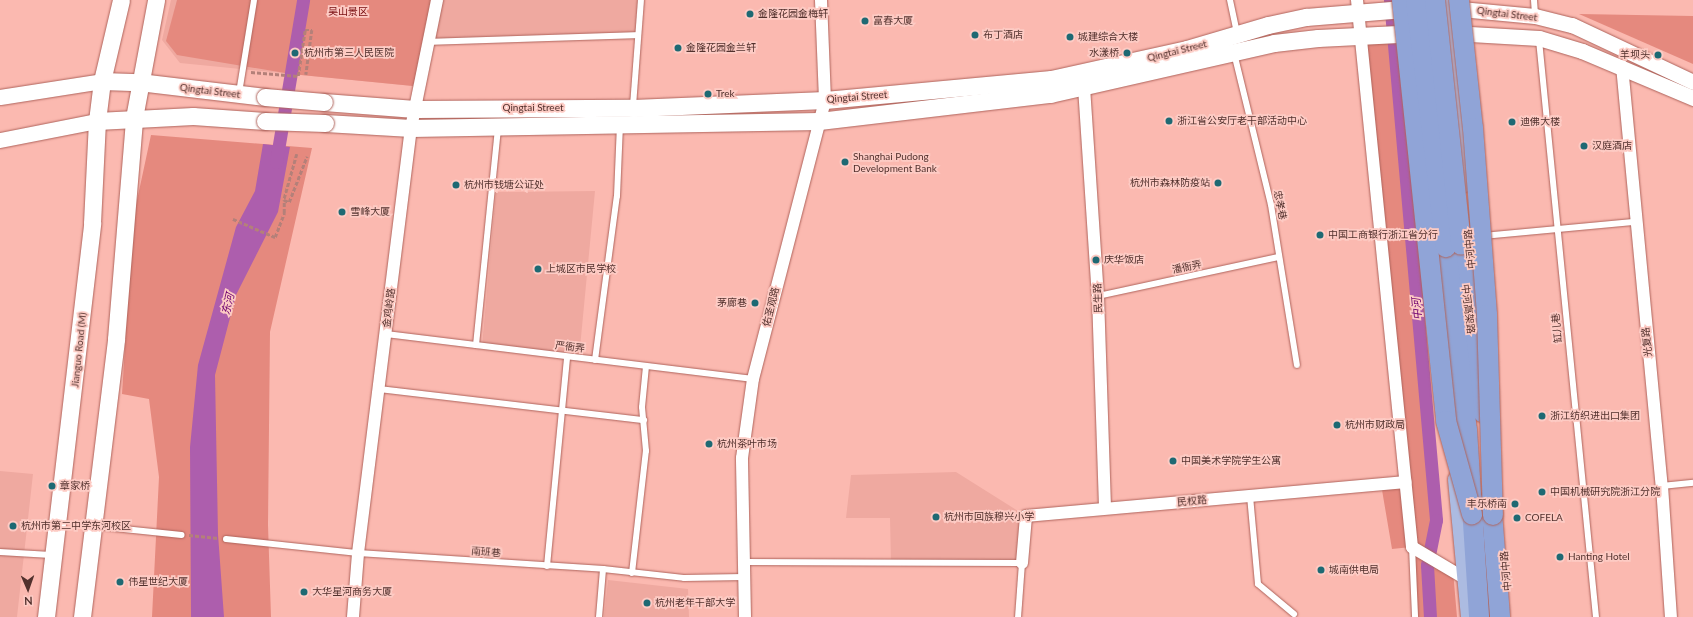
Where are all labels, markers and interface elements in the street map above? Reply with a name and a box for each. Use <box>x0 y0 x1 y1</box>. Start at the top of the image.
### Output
street label: Qingtai Street <box>1476 4 1538 24</box>
park label: 吴山景区 <box>328 6 368 18</box>
place label: 金隆花园金梅轩 <box>758 8 828 20</box>
marker: 金隆花园金梅轩 <box>745 9 755 19</box>
place label: 富春大厦 <box>873 15 913 27</box>
marker: 富春大厦 <box>860 16 870 26</box>
place label: 布丁酒店 <box>983 29 1023 41</box>
marker: 布丁酒店 <box>970 30 980 40</box>
place label: 城建综合大楼 <box>1078 31 1138 43</box>
marker: 城建综合大楼 <box>1065 32 1075 42</box>
street label: Qingtai Street <box>1146 38 1208 64</box>
place label: 金隆花园金兰轩 <box>686 42 756 54</box>
marker: 金隆花园金兰轩 <box>673 43 683 53</box>
marker: 杭州市第三人民医院 <box>289 47 301 59</box>
place label: 杭州市第三人民医院 <box>304 47 394 59</box>
place label: 水漾桥 <box>1089 47 1119 59</box>
marker: 水漾桥 <box>1122 48 1132 58</box>
place label: 羊坝头 <box>1620 49 1650 61</box>
marker: 羊坝头 <box>1653 50 1663 60</box>
street label: Qingtai Street <box>179 81 241 101</box>
place label: Trek <box>716 88 735 100</box>
street label: Qingtai Street <box>826 88 888 106</box>
marker: Trek <box>703 89 713 99</box>
street label: Qingtai Street <box>503 102 563 114</box>
place label: 浙江省公安厅老干部活动中心 <box>1177 115 1307 127</box>
marker: 浙江省公安厅老干部活动中心 <box>1164 116 1174 126</box>
place label: 迪佛大楼 <box>1520 116 1560 128</box>
marker: 迪佛大楼 <box>1507 117 1517 127</box>
place label: 汉庭酒店 <box>1592 140 1632 152</box>
marker: 汉庭酒店 <box>1579 141 1589 151</box>
place label: Shanghai Pudong Development Bank <box>853 150 937 174</box>
marker: Shanghai Pudong Development Bank <box>840 157 850 167</box>
place label: 杭州市森林防疫站 <box>1130 177 1210 189</box>
marker: 杭州市森林防疫站 <box>1213 178 1223 188</box>
place label: 杭州市钱塘公证处 <box>464 179 544 191</box>
marker: 杭州市钱塘公证处 <box>451 180 461 190</box>
street label: 忠孝巷 <box>1271 189 1289 221</box>
place label: 雪峰大厦 <box>350 206 390 218</box>
marker: 雪峰大厦 <box>337 207 347 217</box>
street label: 中河中路 <box>1462 228 1478 270</box>
place label: 中国工商银行浙江省分行 <box>1328 229 1438 241</box>
marker: 中国工商银行浙江省分行 <box>1315 230 1325 240</box>
place label: 庆华饭店 <box>1104 254 1144 266</box>
marker: 庆华饭店 <box>1091 255 1101 265</box>
street label: 潘衙弄 <box>1171 258 1203 276</box>
place label: 上城区市民学校 <box>546 263 616 275</box>
marker: 上城区市民学校 <box>533 264 543 274</box>
street label: 民生路 <box>1091 283 1105 313</box>
street label: 中河高架路 <box>1459 283 1477 335</box>
street label: 佑圣观路 <box>760 286 782 328</box>
street label: 金鸡岭路 <box>381 287 397 329</box>
water label: 东河 <box>219 292 237 316</box>
place label: 茅廊巷 <box>717 297 747 309</box>
water label: 中河 <box>1409 297 1425 321</box>
marker: 茅廊巷 <box>750 298 760 308</box>
street label: Jianguo Road (M) <box>69 312 89 388</box>
street label: 缸儿巷 <box>1549 312 1565 344</box>
street label: 光复路 <box>1639 326 1655 358</box>
street label: 严衙弄 <box>554 339 586 355</box>
place label: 浙江纺织进出口集团 <box>1550 410 1640 422</box>
marker: 浙江纺织进出口集团 <box>1537 411 1547 421</box>
place label: 杭州市财政局 <box>1345 419 1405 431</box>
marker: 杭州市财政局 <box>1332 420 1342 430</box>
place label: 杭州茶叶市场 <box>717 438 777 450</box>
marker: 杭州茶叶市场 <box>704 439 714 449</box>
place label: 中国美术学院学生公寓 <box>1181 455 1281 467</box>
marker: 中国美术学院学生公寓 <box>1168 456 1178 466</box>
place label: 章家桥 <box>60 480 90 492</box>
marker: 章家桥 <box>47 481 57 491</box>
place label: 中国机械研究院浙江分院 <box>1550 486 1660 498</box>
marker: 中国机械研究院浙江分院 <box>1537 487 1547 497</box>
street label: 民权路 <box>1177 494 1207 508</box>
place label: 丰乐桥南 <box>1467 498 1507 510</box>
marker: 丰乐桥南 <box>1510 499 1520 509</box>
place label: 杭州市回族穆兴小学 <box>944 511 1034 523</box>
marker: 杭州市回族穆兴小学 <box>931 512 941 522</box>
place label: COFELA <box>1525 512 1563 524</box>
marker: COFELA <box>1512 513 1522 523</box>
place label: 杭州市第二中学东河校区 <box>21 520 131 532</box>
marker: 杭州市第二中学东河校区 <box>8 521 18 531</box>
street label: 南班巷 <box>471 545 501 559</box>
street label: 中河中路 <box>1498 551 1514 591</box>
place label: Hanting Hotel <box>1568 551 1630 563</box>
marker: Hanting Hotel <box>1555 552 1565 562</box>
place label: 城南供电局 <box>1329 564 1379 576</box>
marker: 城南供电局 <box>1316 565 1326 575</box>
north arrow <box>8 569 48 609</box>
place label: 伟星世纪大厦 <box>128 576 188 588</box>
marker: 伟星世纪大厦 <box>115 577 125 587</box>
place label: 大华星河商务大厦 <box>312 586 392 598</box>
marker: 大华星河商务大厦 <box>299 587 309 597</box>
text: N <box>24 595 33 608</box>
place label: 杭州老年干部大学 <box>655 597 735 609</box>
marker: 杭州老年干部大学 <box>642 598 652 608</box>

